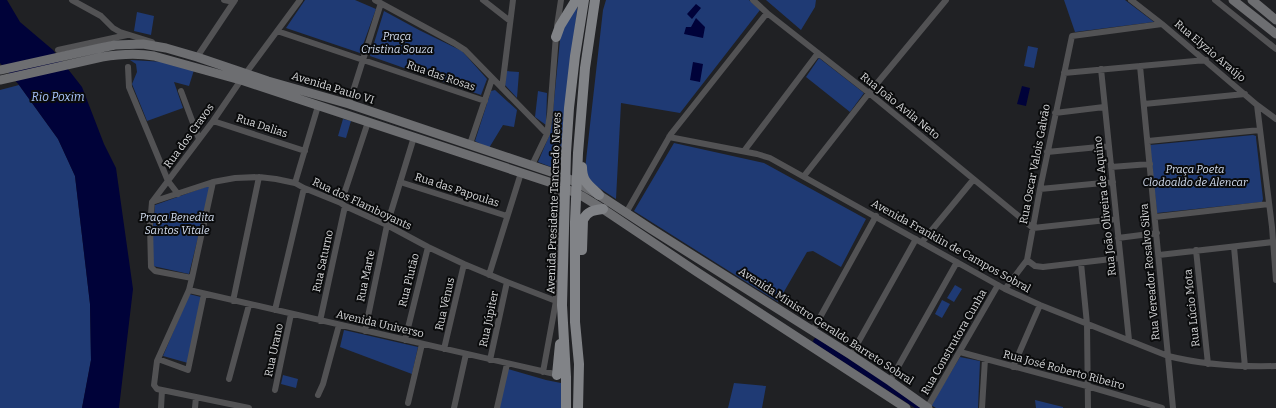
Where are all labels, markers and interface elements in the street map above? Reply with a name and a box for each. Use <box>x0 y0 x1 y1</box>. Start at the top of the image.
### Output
street label: Rua Elyzio Araújo <box>1172 17 1248 85</box>
park label: Praça Cristina Souza <box>361 30 433 56</box>
street label: Rua das Rosas <box>405 58 477 94</box>
street label: Avenida Paulo VI <box>290 69 376 107</box>
street label: Rua João Avila Neto <box>858 70 942 142</box>
water label: Rio Poxim <box>31 90 85 104</box>
street label: Rua dos Cravos <box>161 101 217 171</box>
street label: Rua Oscar Valois Galvão <box>1017 103 1053 225</box>
street label: Rua Dalias <box>235 112 289 140</box>
street label: Avenida Presidente Tancredo Neves <box>544 112 564 294</box>
street label: Rua João Oliveira de Aquino <box>1091 135 1119 277</box>
park label: Praça Poeta Clodoaldo de Alencar <box>1143 163 1248 189</box>
street label: Rua das Papoulas <box>413 170 501 210</box>
street label: Rua dos Flamboyants <box>310 175 414 233</box>
street label: Avenida Franklin de Campos Sobral <box>869 197 1033 295</box>
street label: Rua Vereador Rosalvo Silva <box>1138 203 1162 341</box>
park label: Praça Benedita Santos Vitale <box>140 211 214 237</box>
street label: Rua Saturno <box>310 229 336 293</box>
street label: Rua Marte <box>354 249 378 303</box>
street label: Rua Plutão <box>396 252 422 308</box>
street label: Avenida Ministro Geraldo Barreto Sobral <box>736 265 916 387</box>
street label: Rua Lúcio Mota <box>1181 269 1203 347</box>
street label: Rua Vênus <box>433 276 457 332</box>
street label: Rua Construtora Cunha <box>919 287 989 397</box>
street label: Rua Júpiter <box>477 290 501 348</box>
street label: Avenida Universo <box>335 308 425 340</box>
street label: Rua Urano <box>262 322 286 378</box>
street label: Rua José Roberto Ribeiro <box>1002 348 1126 392</box>

